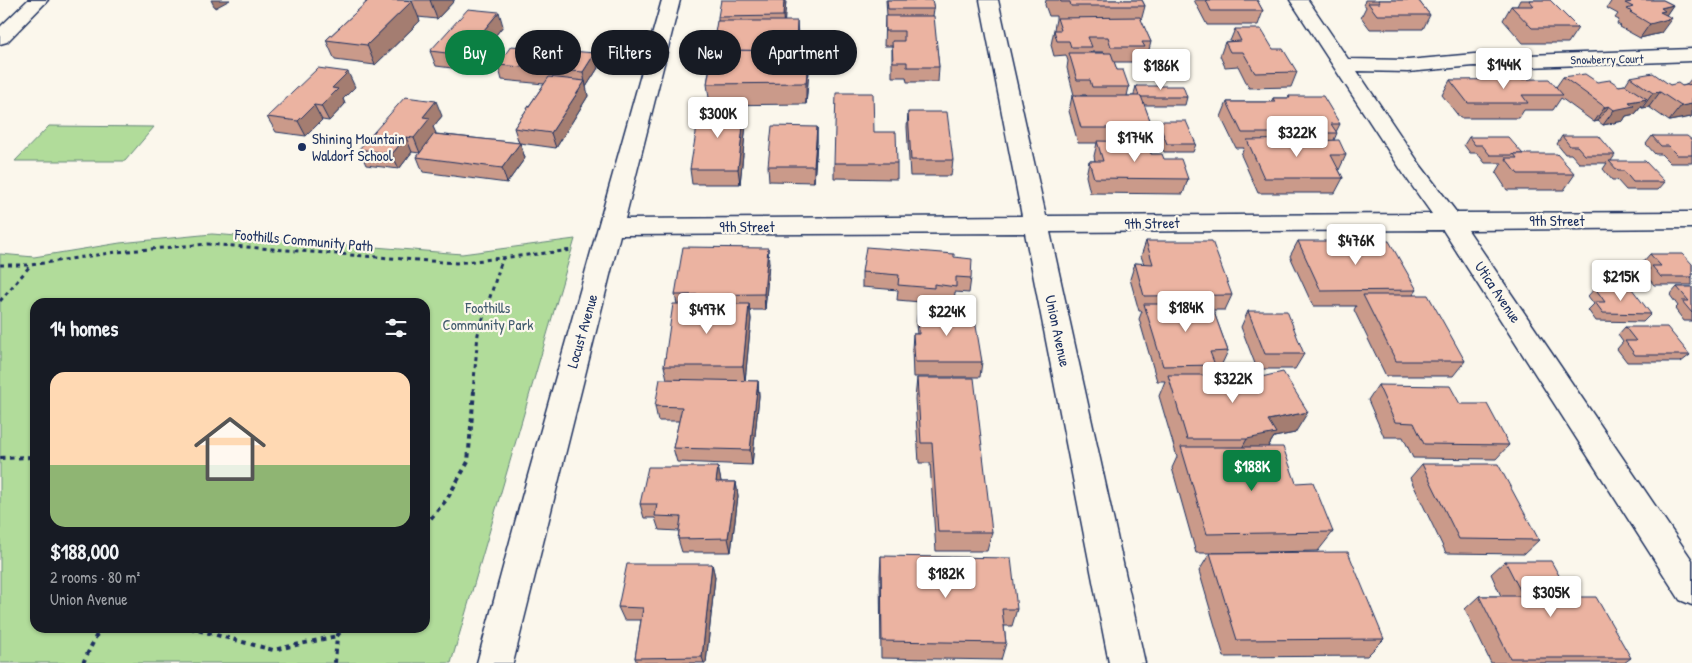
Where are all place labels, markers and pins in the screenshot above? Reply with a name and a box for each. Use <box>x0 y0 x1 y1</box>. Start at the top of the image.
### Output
pin: $186K <box>1126 48 1196 91</box>
pin: $144K <box>1469 48 1539 90</box>
pin: $300K <box>683 96 753 139</box>
pin: $322K <box>1262 116 1332 158</box>
pin: $174K <box>1100 120 1170 163</box>
place label: Shining Mountain Waldorf School <box>312 128 405 166</box>
marker: Shining Mountain Waldorf School <box>296 141 308 153</box>
pin: $476K <box>1321 224 1391 266</box>
pin: $215K <box>1586 260 1656 302</box>
pin: $184K <box>1151 290 1221 333</box>
pin: $497K <box>672 292 742 335</box>
pin: $224K <box>912 294 982 337</box>
pin: $322K <box>1198 362 1268 404</box>
pin: $188K <box>1217 450 1287 492</box>
pin: $182K <box>911 556 981 599</box>
pin: $305K <box>1516 576 1586 618</box>

